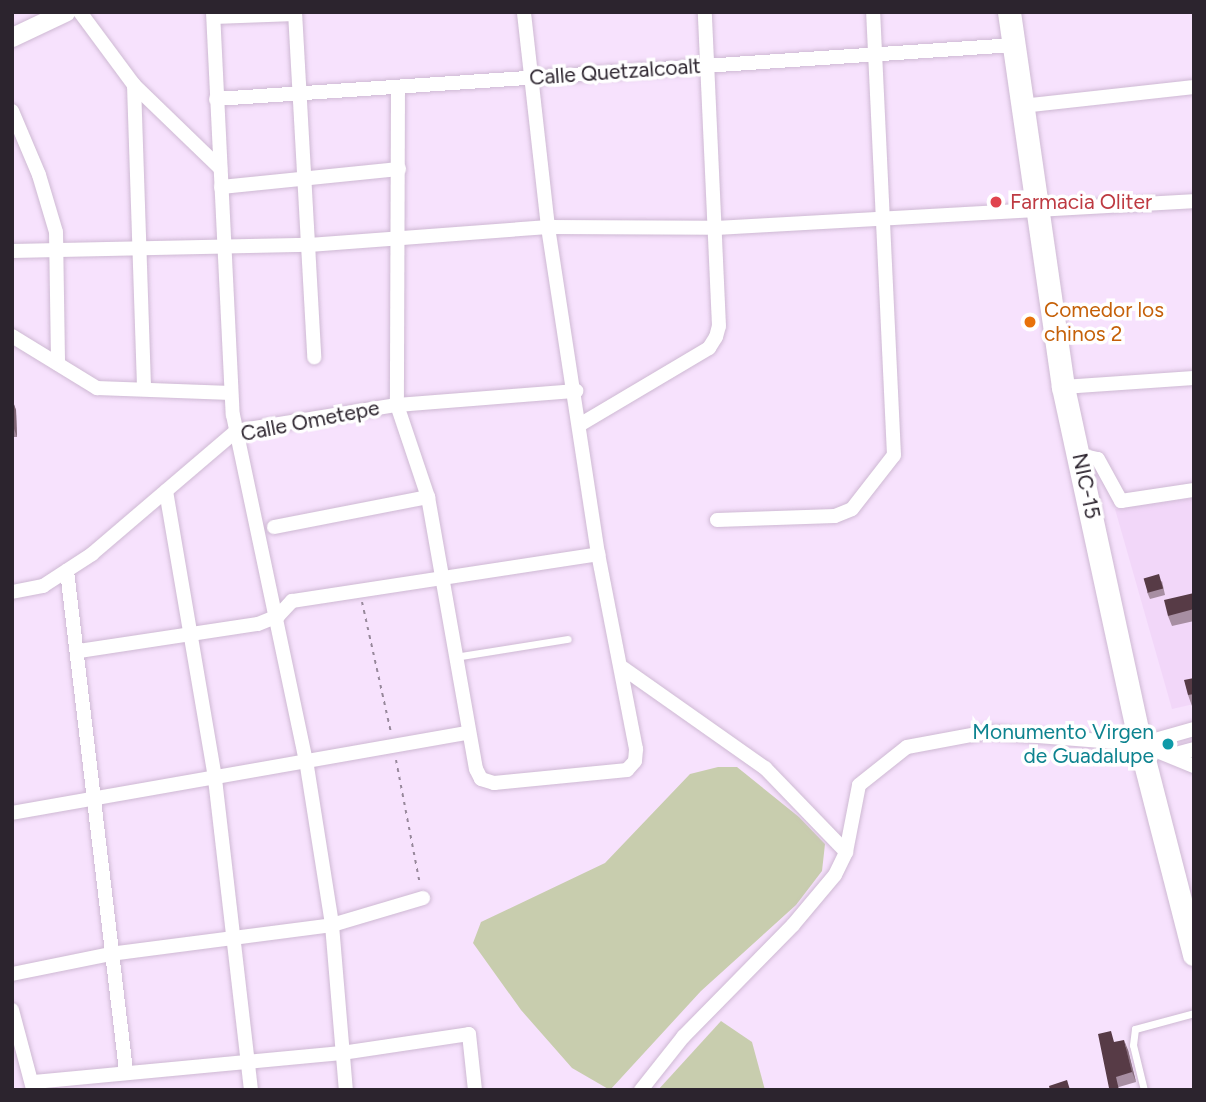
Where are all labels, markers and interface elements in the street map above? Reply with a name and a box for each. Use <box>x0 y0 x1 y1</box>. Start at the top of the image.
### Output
street label: Calle Quetzalcoalt <box>528 53 702 91</box>
place label: Farmacia Oliter <box>1010 189 1152 215</box>
marker: Farmacia Oliter <box>988 194 1004 210</box>
place label: Comedor los chinos 2 <box>1044 297 1164 347</box>
marker: Comedor los chinos 2 <box>1022 314 1038 330</box>
street label: Calle Ometepe <box>239 395 381 447</box>
street label: NIC-15 <box>1067 451 1105 521</box>
place label: Monumento Virgen de Guadalupe <box>972 719 1154 769</box>
marker: Monumento Virgen de Guadalupe <box>1160 736 1176 752</box>

